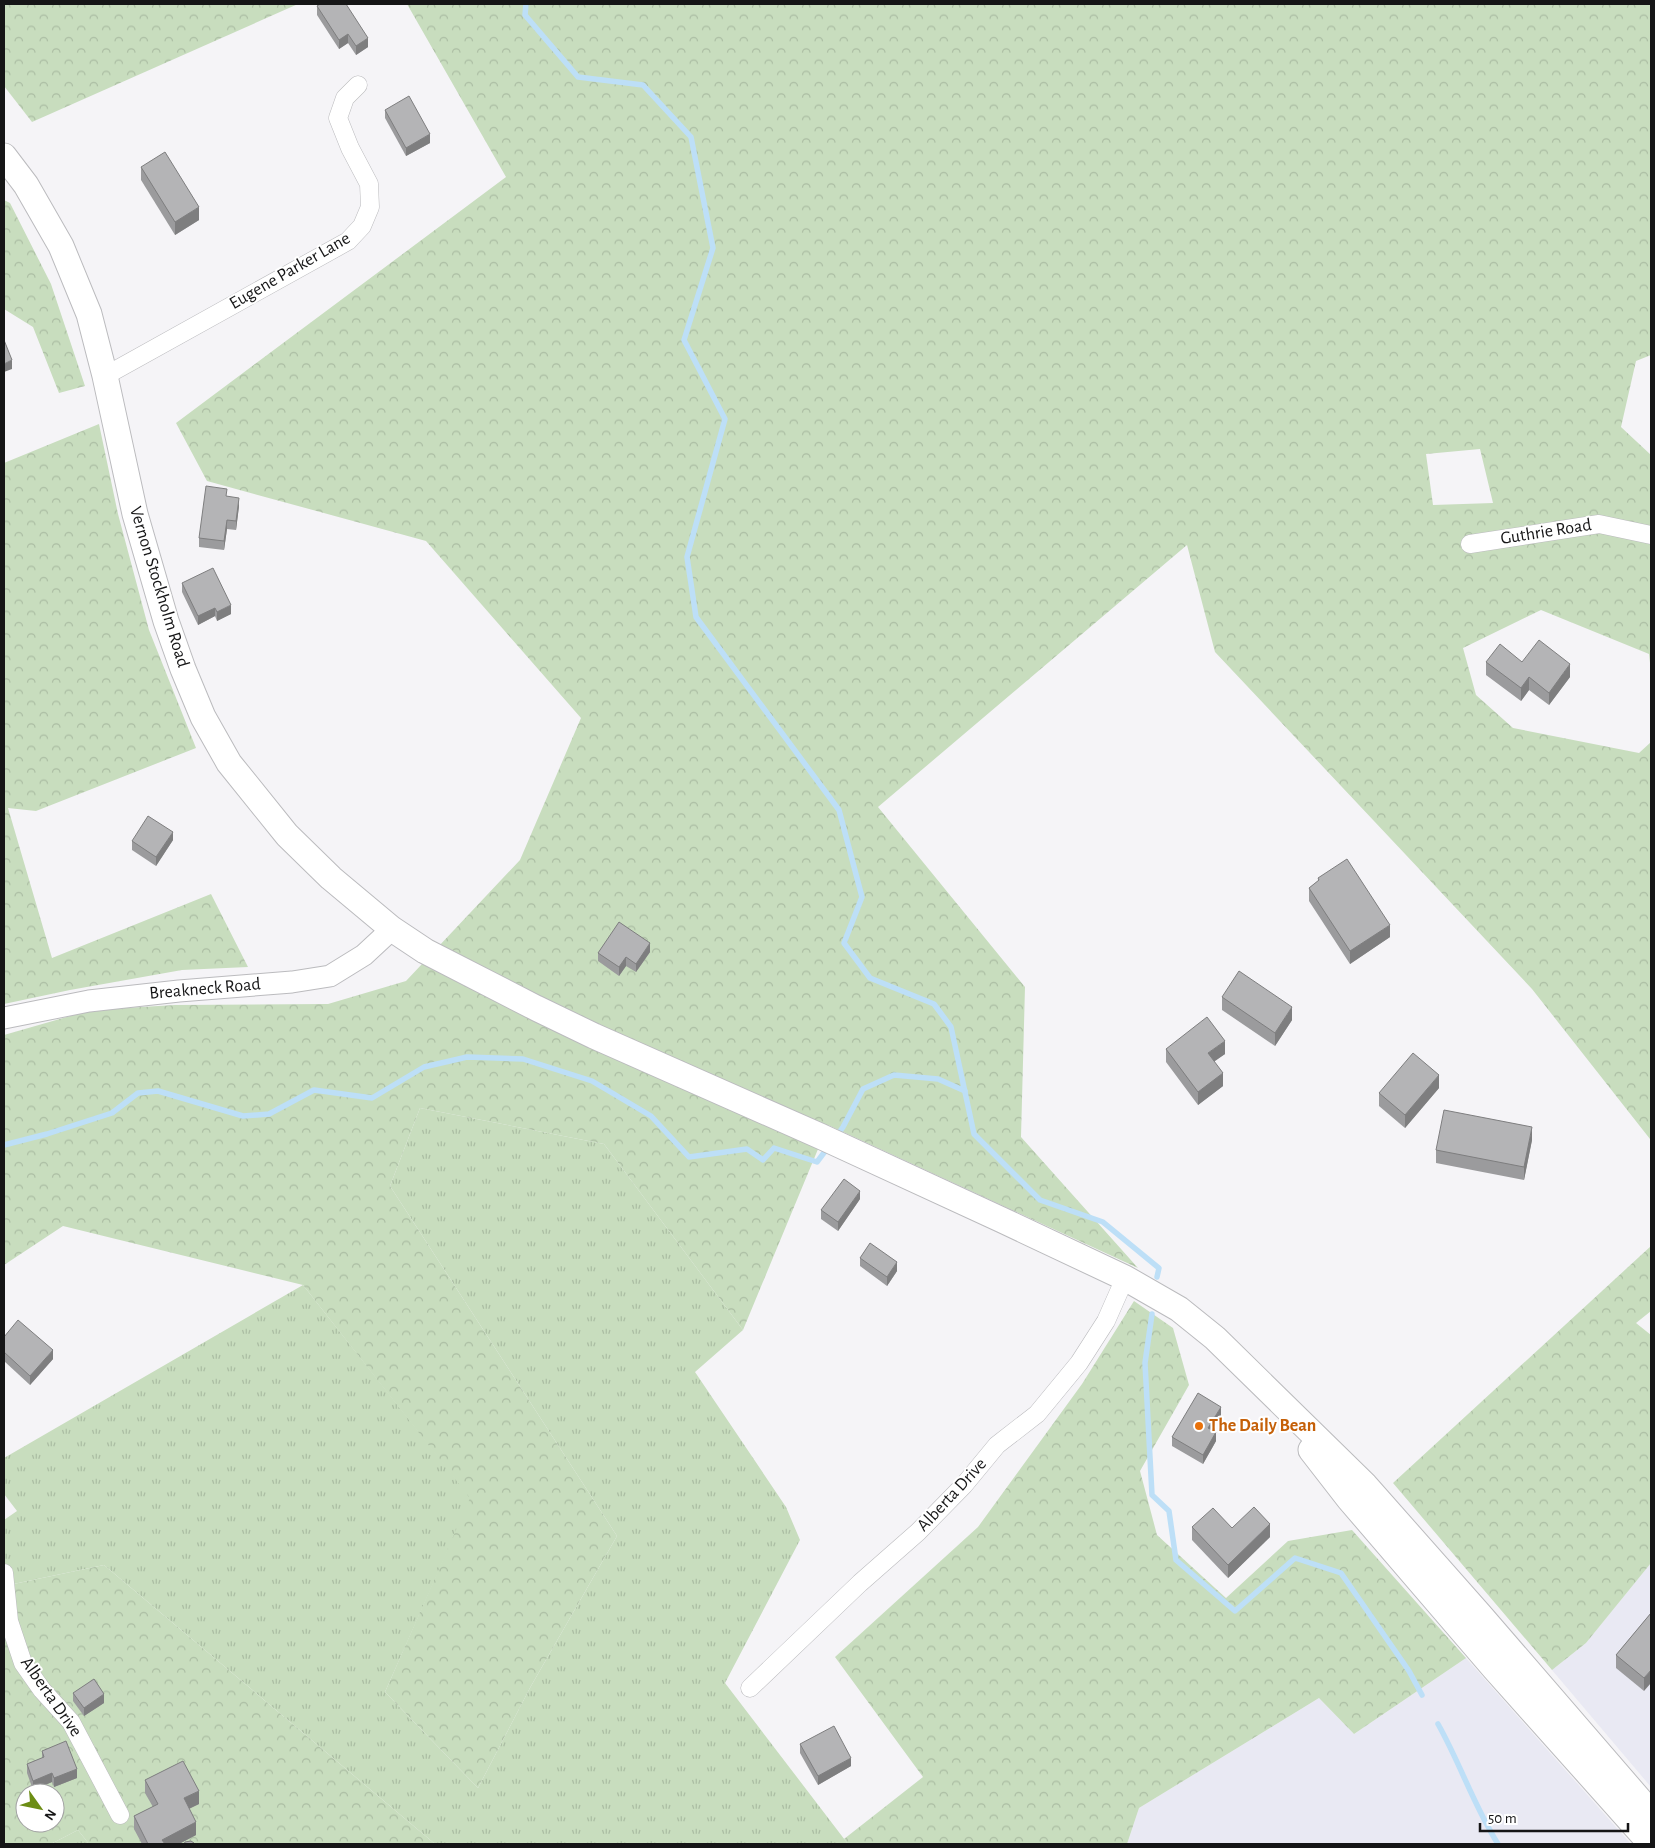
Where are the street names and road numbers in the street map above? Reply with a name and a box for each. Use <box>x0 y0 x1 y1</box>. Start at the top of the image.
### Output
street label: Eugene Parker Lane <box>227 229 353 313</box>
street label: Vernon Stockholm Road <box>126 504 192 670</box>
street label: Guthrie Road <box>1499 516 1593 548</box>
street label: Breakneck Road <box>149 975 261 1003</box>
street label: Alberta Drive <box>914 1455 990 1535</box>
street label: Alberta Drive <box>17 1654 85 1740</box>

